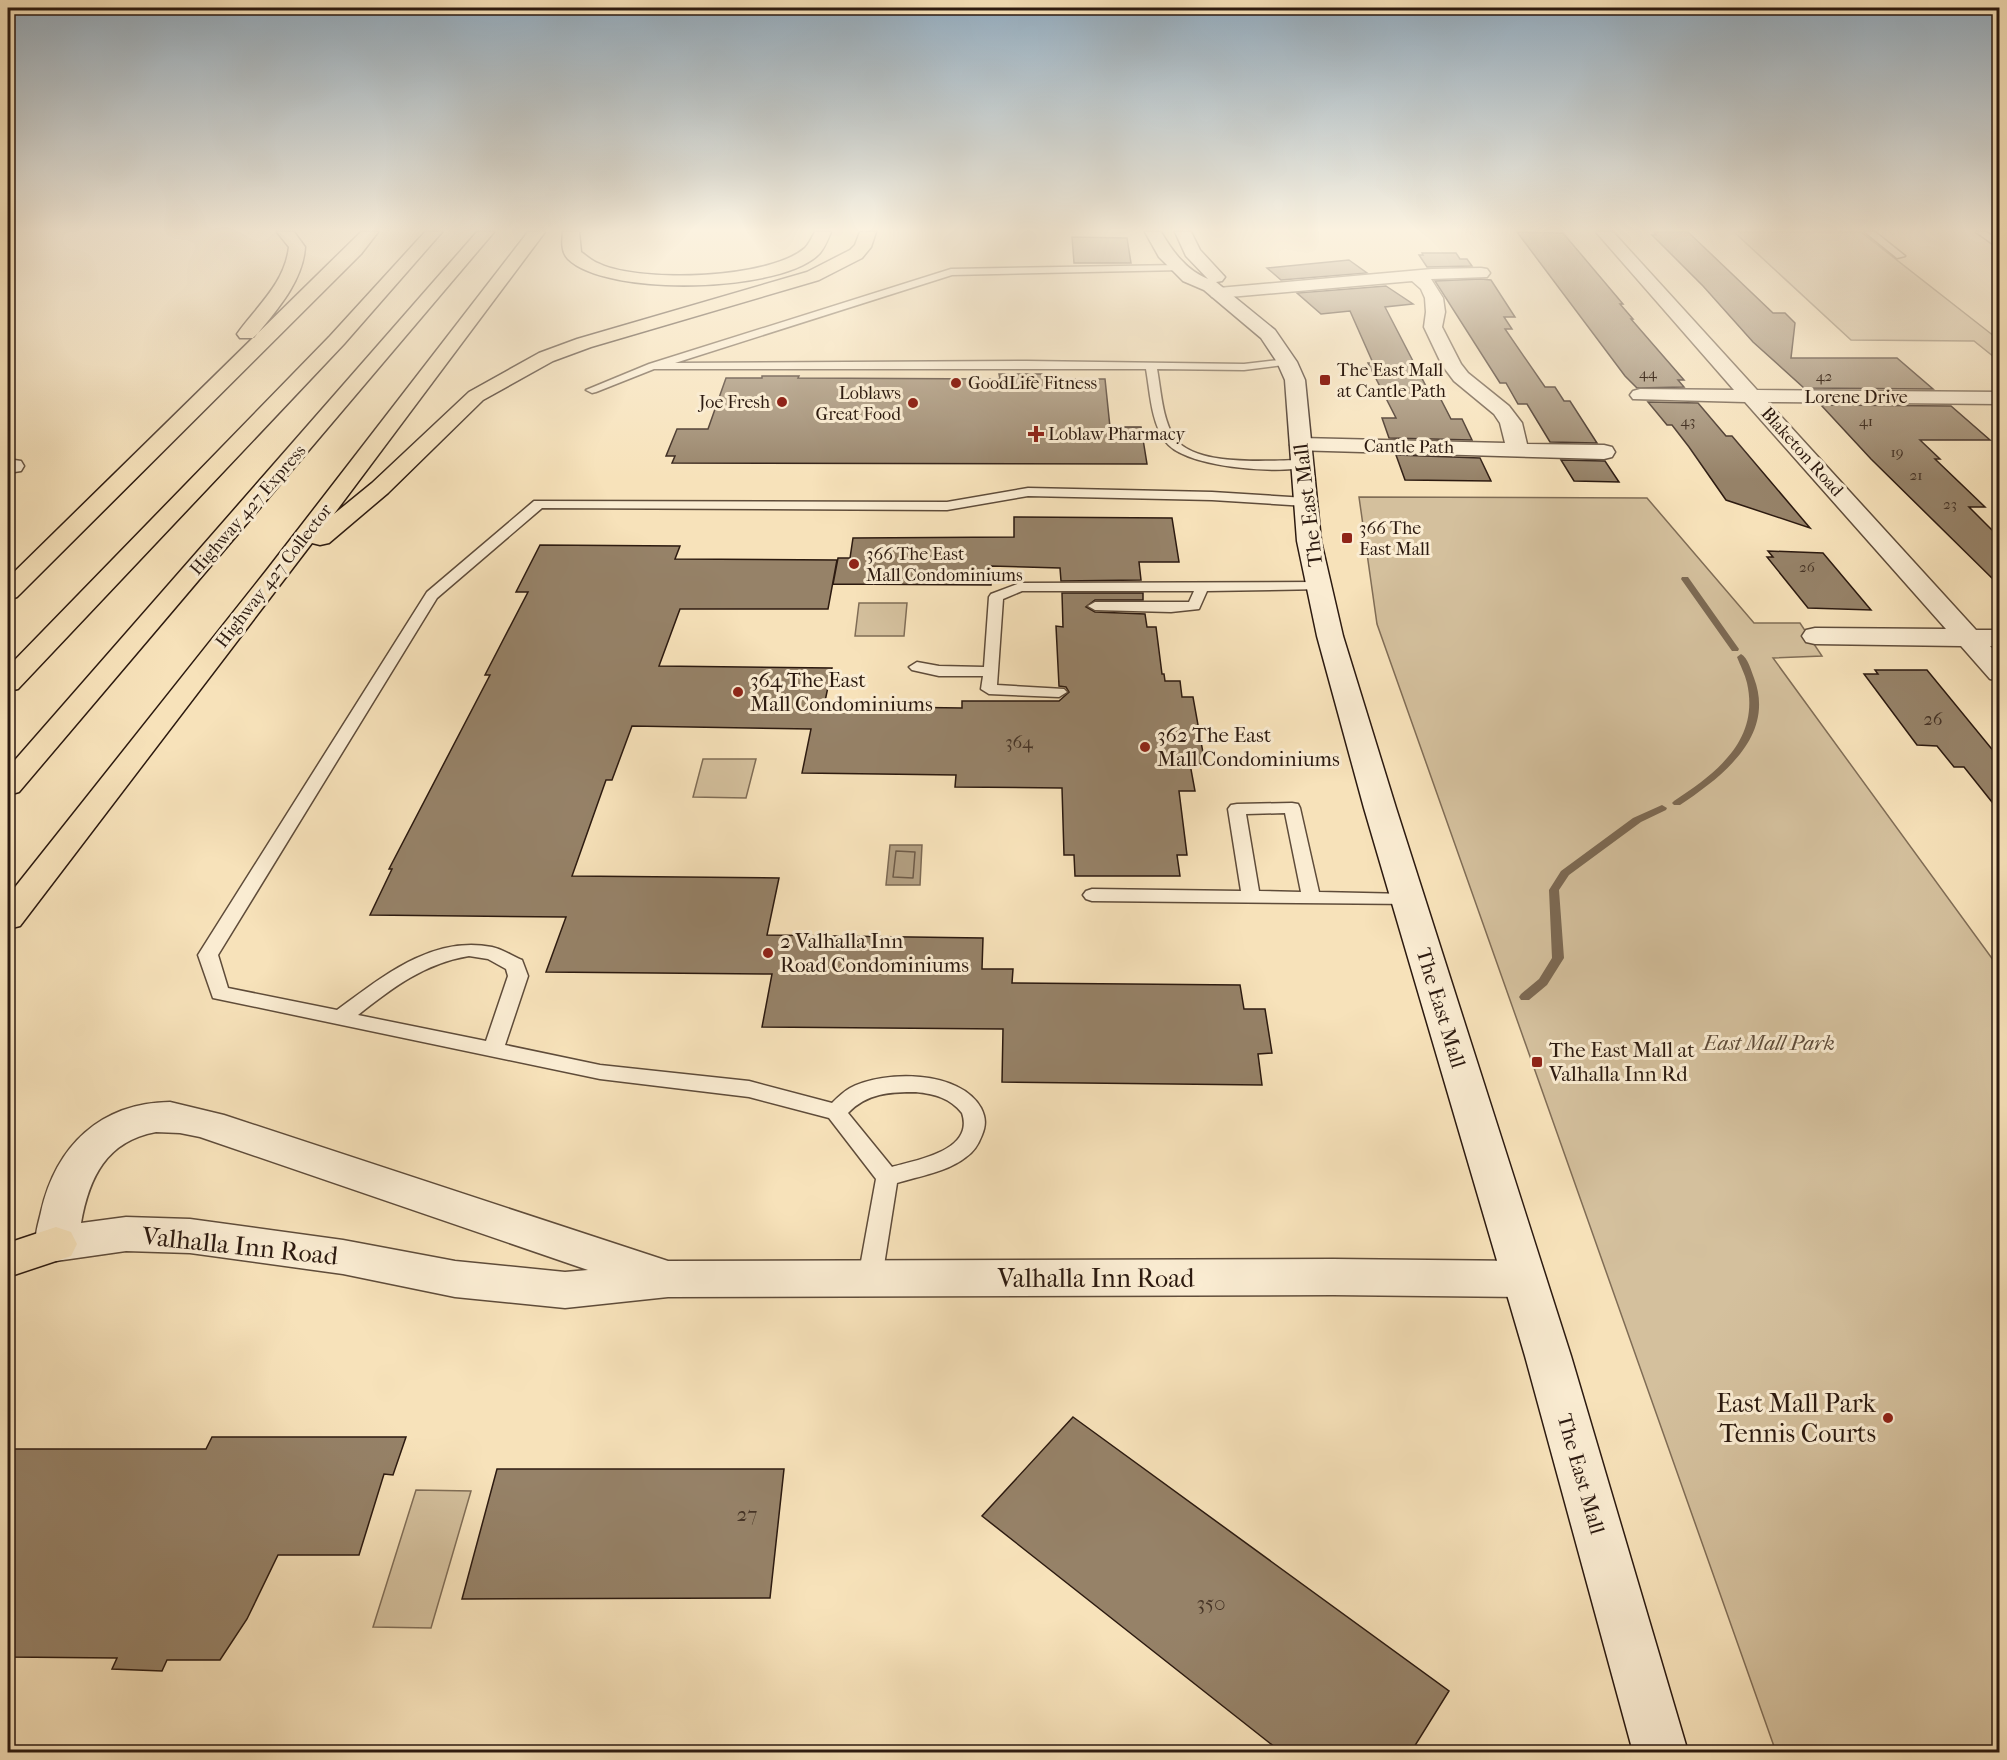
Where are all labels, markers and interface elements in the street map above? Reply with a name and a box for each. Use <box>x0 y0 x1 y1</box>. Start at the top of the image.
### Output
place label: The East Mall at Cantle Path <box>1337 360 1446 402</box>
house number: 44 <box>1639 364 1658 382</box>
house number: 42 <box>1816 367 1833 385</box>
place label: GoodLife Fitness <box>968 373 1098 394</box>
marker: The East Mall at Cantle Path <box>1318 373 1332 387</box>
marker: GoodLife Fitness <box>949 376 963 390</box>
place label: Loblaws Great Food <box>816 383 901 425</box>
street label: Lorene Drive <box>1804 387 1908 408</box>
place label: Joe Fresh <box>697 392 770 413</box>
marker: Joe Fresh <box>775 395 789 409</box>
marker: Loblaws Great Food <box>906 396 920 410</box>
street label: Blaketon Road <box>1756 403 1848 501</box>
house number: 43 <box>1680 412 1696 430</box>
house number: 41 <box>1859 412 1873 430</box>
place label: Loblaw Pharmacy <box>1048 424 1187 445</box>
marker: Loblaw Pharmacy <box>1029 427 1043 441</box>
street label: Cantle Path <box>1364 436 1454 458</box>
street label: Highway 427 Express <box>186 440 311 579</box>
street label: The East Mall <box>1289 442 1327 568</box>
house number: 19 <box>1890 443 1904 461</box>
house number: 21 <box>1909 466 1923 484</box>
house number: 23 <box>1943 495 1957 513</box>
street label: Highway 427 Collector <box>211 500 337 652</box>
place label: 366 The East Mall <box>1359 518 1430 560</box>
marker: 366 The East Mall <box>1340 531 1354 545</box>
place label: 366 The East Mall Condominiums <box>866 544 1023 586</box>
marker: 366 The East Mall Condominiums <box>847 557 861 571</box>
house number: 26 <box>1799 558 1816 576</box>
place label: 364 The East Mall Condominiums <box>750 668 933 716</box>
marker: 364 The East Mall Condominiums <box>731 685 745 699</box>
house number: 26 <box>1923 709 1943 730</box>
place label: 362 The East Mall Condominiums <box>1157 723 1340 771</box>
house number: 364 <box>1005 732 1033 753</box>
marker: 362 The East Mall Condominiums <box>1138 740 1152 754</box>
place label: 2 Valhalla Inn Road Condominiums <box>780 929 969 977</box>
street label: The East Mall <box>1411 945 1471 1071</box>
marker: 2 Valhalla Inn Road Condominiums <box>761 946 775 960</box>
park label: East Mall Park <box>1701 1031 1835 1055</box>
place label: The East Mall at Valhalla Inn Rd <box>1548 1038 1695 1086</box>
marker: The East Mall at Valhalla Inn Rd <box>1530 1055 1544 1069</box>
street label: Valhalla Inn Road <box>139 1220 340 1272</box>
street label: Valhalla Inn Road <box>997 1263 1195 1294</box>
place label: East Mall Park Tennis Courts <box>1716 1388 1877 1449</box>
street label: The East Mall <box>1552 1411 1610 1537</box>
marker: East Mall Park Tennis Courts <box>1881 1411 1895 1425</box>
house number: 27 <box>737 1502 757 1526</box>
house number: 350 <box>1196 1591 1226 1615</box>

